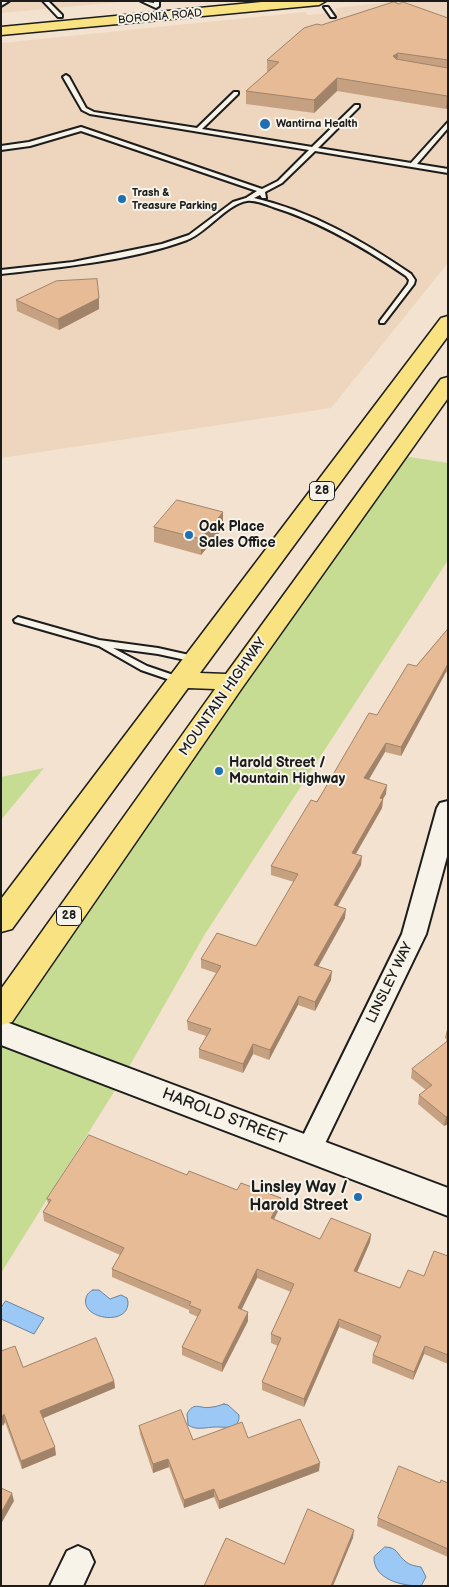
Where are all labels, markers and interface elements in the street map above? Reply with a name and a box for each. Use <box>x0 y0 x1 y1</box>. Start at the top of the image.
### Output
street label: BORONIA ROAD <box>118 7 202 27</box>
marker: Wantirna Health <box>258 117 272 131</box>
place label: Wantirna Health <box>276 117 357 131</box>
place label: Trash & Treasure Parking <box>132 186 217 212</box>
marker: Trash & Treasure Parking <box>116 193 128 205</box>
road number: 28 <box>310 482 334 501</box>
place label: Oak Place Sales Office <box>199 519 276 552</box>
marker: Oak Place Sales Office <box>183 529 195 541</box>
street label: MOUNTAIN HIGHWAY <box>176 635 270 759</box>
place label: Harold Street / Mountain Highway <box>229 755 345 788</box>
marker: Harold Street / Mountain Highway <box>213 765 225 777</box>
road number: 28 <box>56 906 82 926</box>
street label: LINSLEY WAY <box>363 940 417 1026</box>
street label: HAROLD STREET <box>159 1085 289 1149</box>
place label: Linsley Way / Harold Street <box>249 1178 348 1216</box>
marker: Linsley Way / Harold Street <box>352 1191 364 1203</box>

